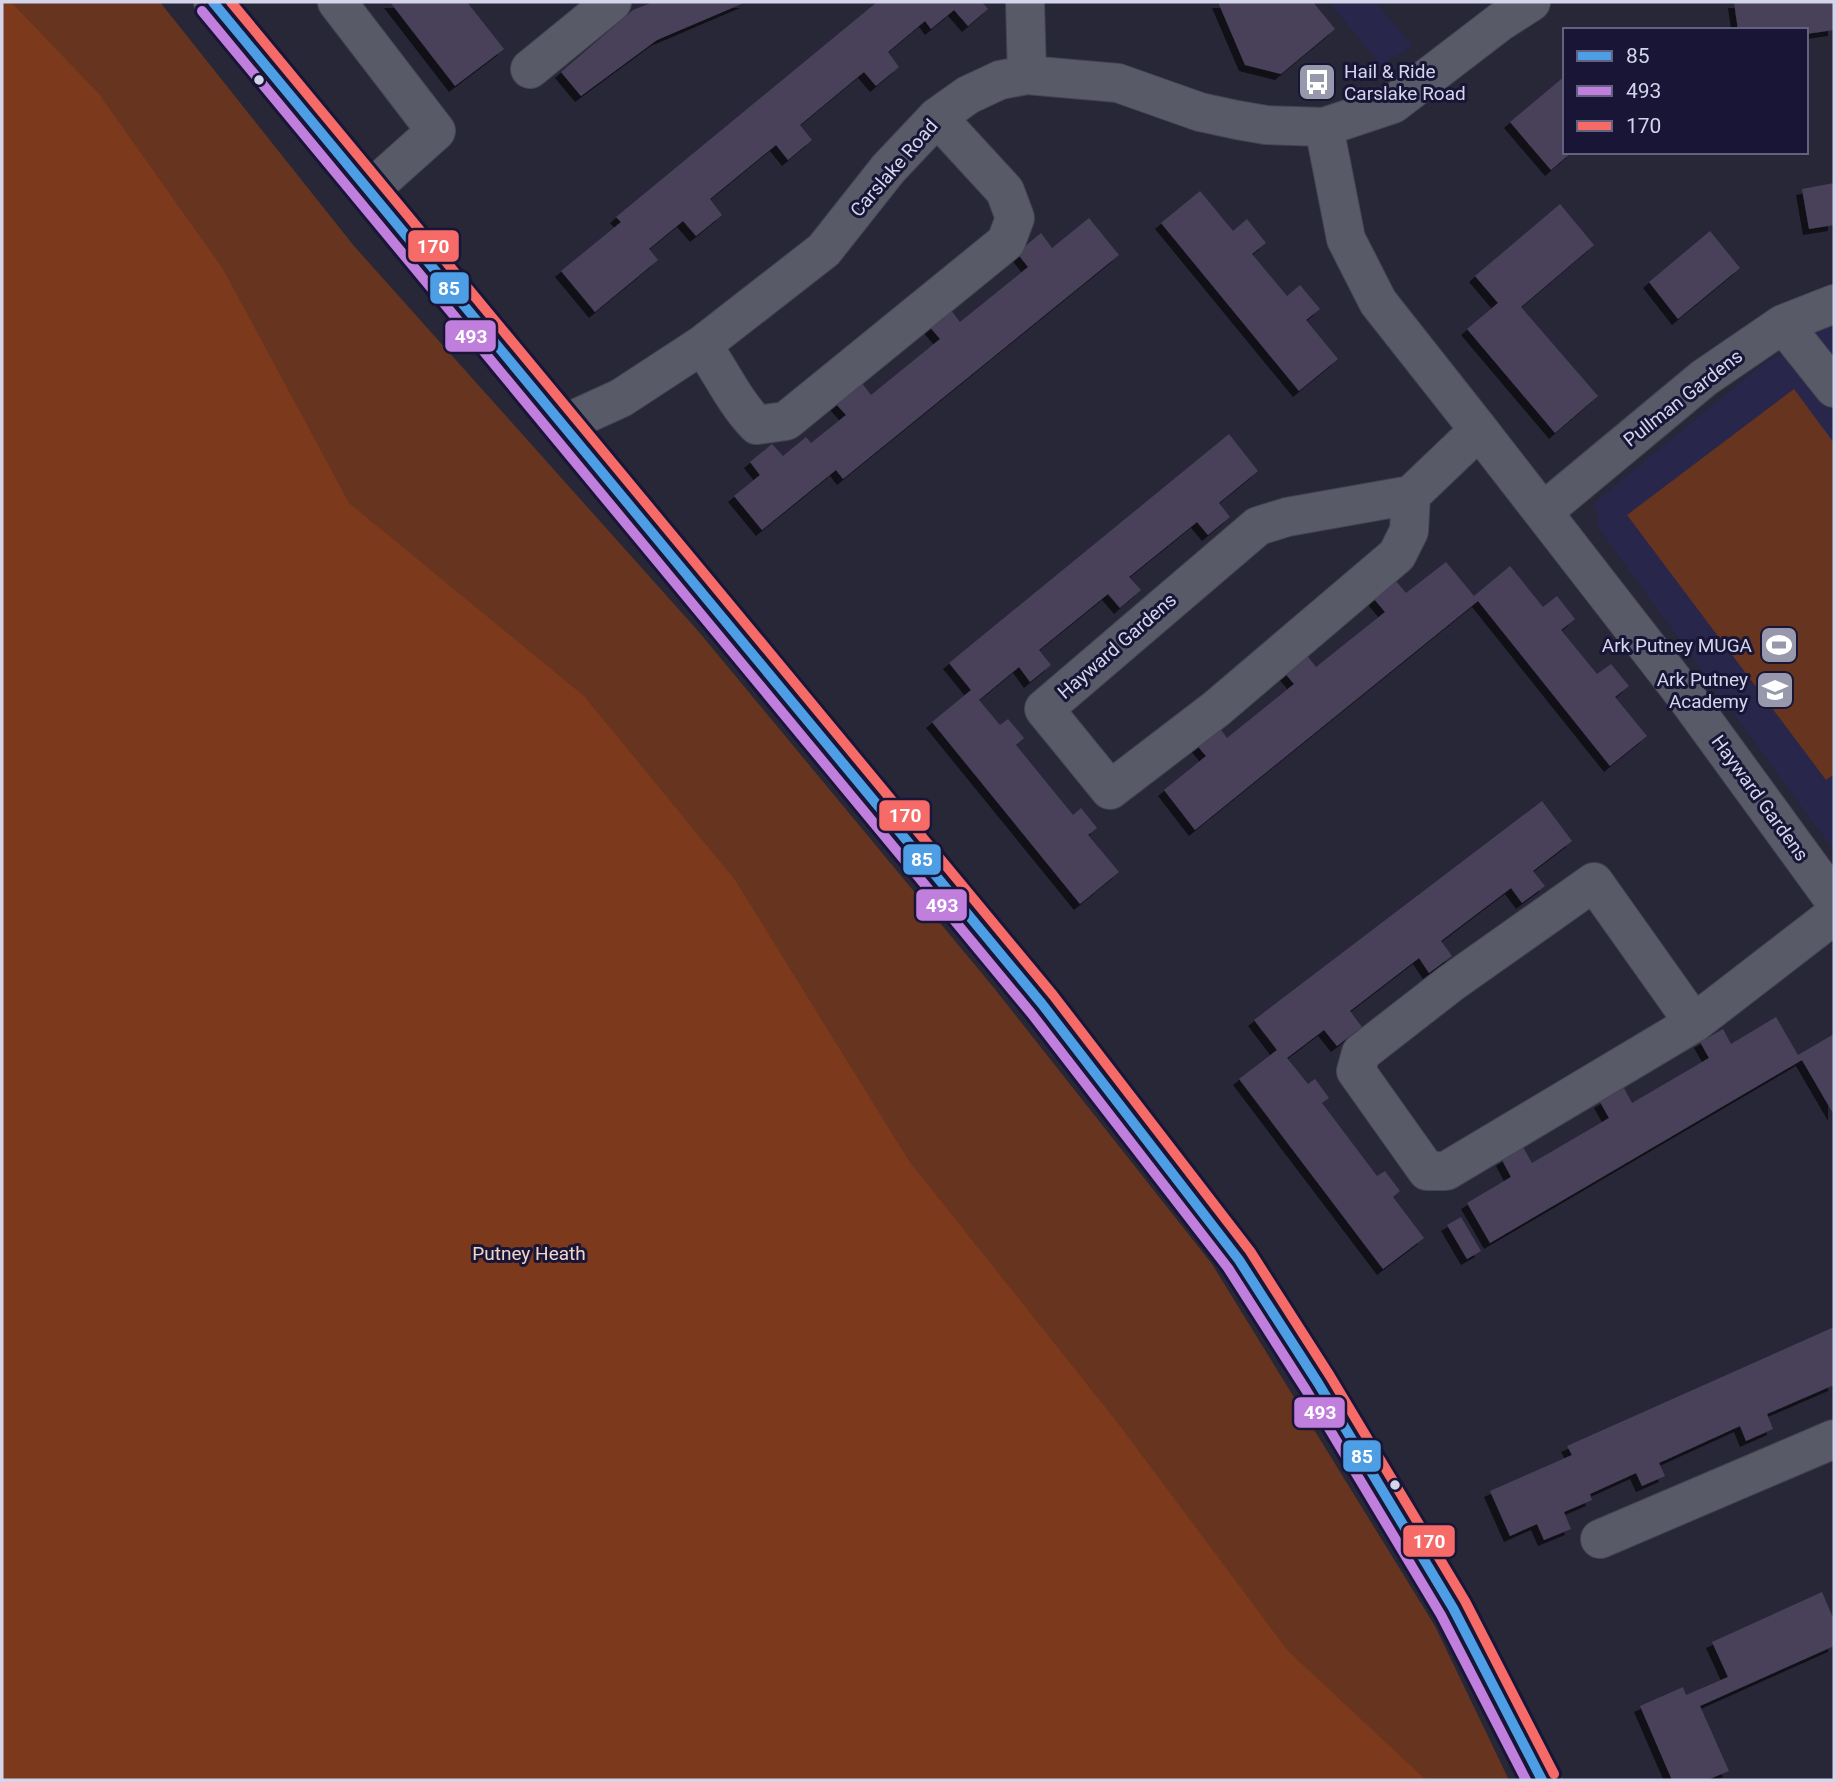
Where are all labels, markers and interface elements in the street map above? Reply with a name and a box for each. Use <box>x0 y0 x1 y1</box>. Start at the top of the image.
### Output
legend <box>1563 28 1808 154</box>
text: 85 <box>1626 44 1650 68</box>
place label: Hail & Ride Carslake Road <box>1344 60 1466 105</box>
bus stop icon: Hail & Ride Carslake Road <box>1296 61 1338 103</box>
unlabelled marker <box>252 73 266 87</box>
text: 493 <box>1626 79 1661 103</box>
text: 170 <box>1626 114 1661 138</box>
street label: Carslake Road <box>845 115 943 221</box>
line badge: 170 <box>407 229 460 263</box>
text: 170 <box>417 235 449 258</box>
line badge: 85 <box>429 271 470 305</box>
text: 85 <box>438 277 460 300</box>
line badge: 493 <box>444 319 497 353</box>
text: 493 <box>455 325 487 348</box>
street label: Pullman Gardens <box>1619 344 1747 452</box>
street label: Hayward Gardens <box>1053 588 1181 704</box>
sports icon: Ark Putney MUGA <box>1758 624 1800 666</box>
place label: Ark Putney MUGA <box>1602 634 1753 657</box>
place label: Ark Putney Academy <box>1657 668 1748 713</box>
school or university icon: Ark Putney Academy <box>1754 669 1796 711</box>
street label: Hayward Gardens <box>1707 731 1813 865</box>
line badge: 170 <box>878 799 931 832</box>
text: 170 <box>889 804 921 827</box>
line badge: 85 <box>902 843 942 876</box>
text: 85 <box>911 848 933 871</box>
line badge: 493 <box>915 888 968 922</box>
text: 493 <box>926 894 958 917</box>
park label: Putney Heath <box>472 1242 586 1265</box>
line badge: 493 <box>1293 1396 1346 1429</box>
text: 493 <box>1304 1401 1336 1424</box>
line badge: 85 <box>1342 1439 1382 1473</box>
text: 85 <box>1351 1445 1373 1468</box>
unlabelled marker <box>1388 1478 1402 1492</box>
line badge: 170 <box>1402 1524 1456 1558</box>
text: 170 <box>1413 1530 1445 1553</box>

